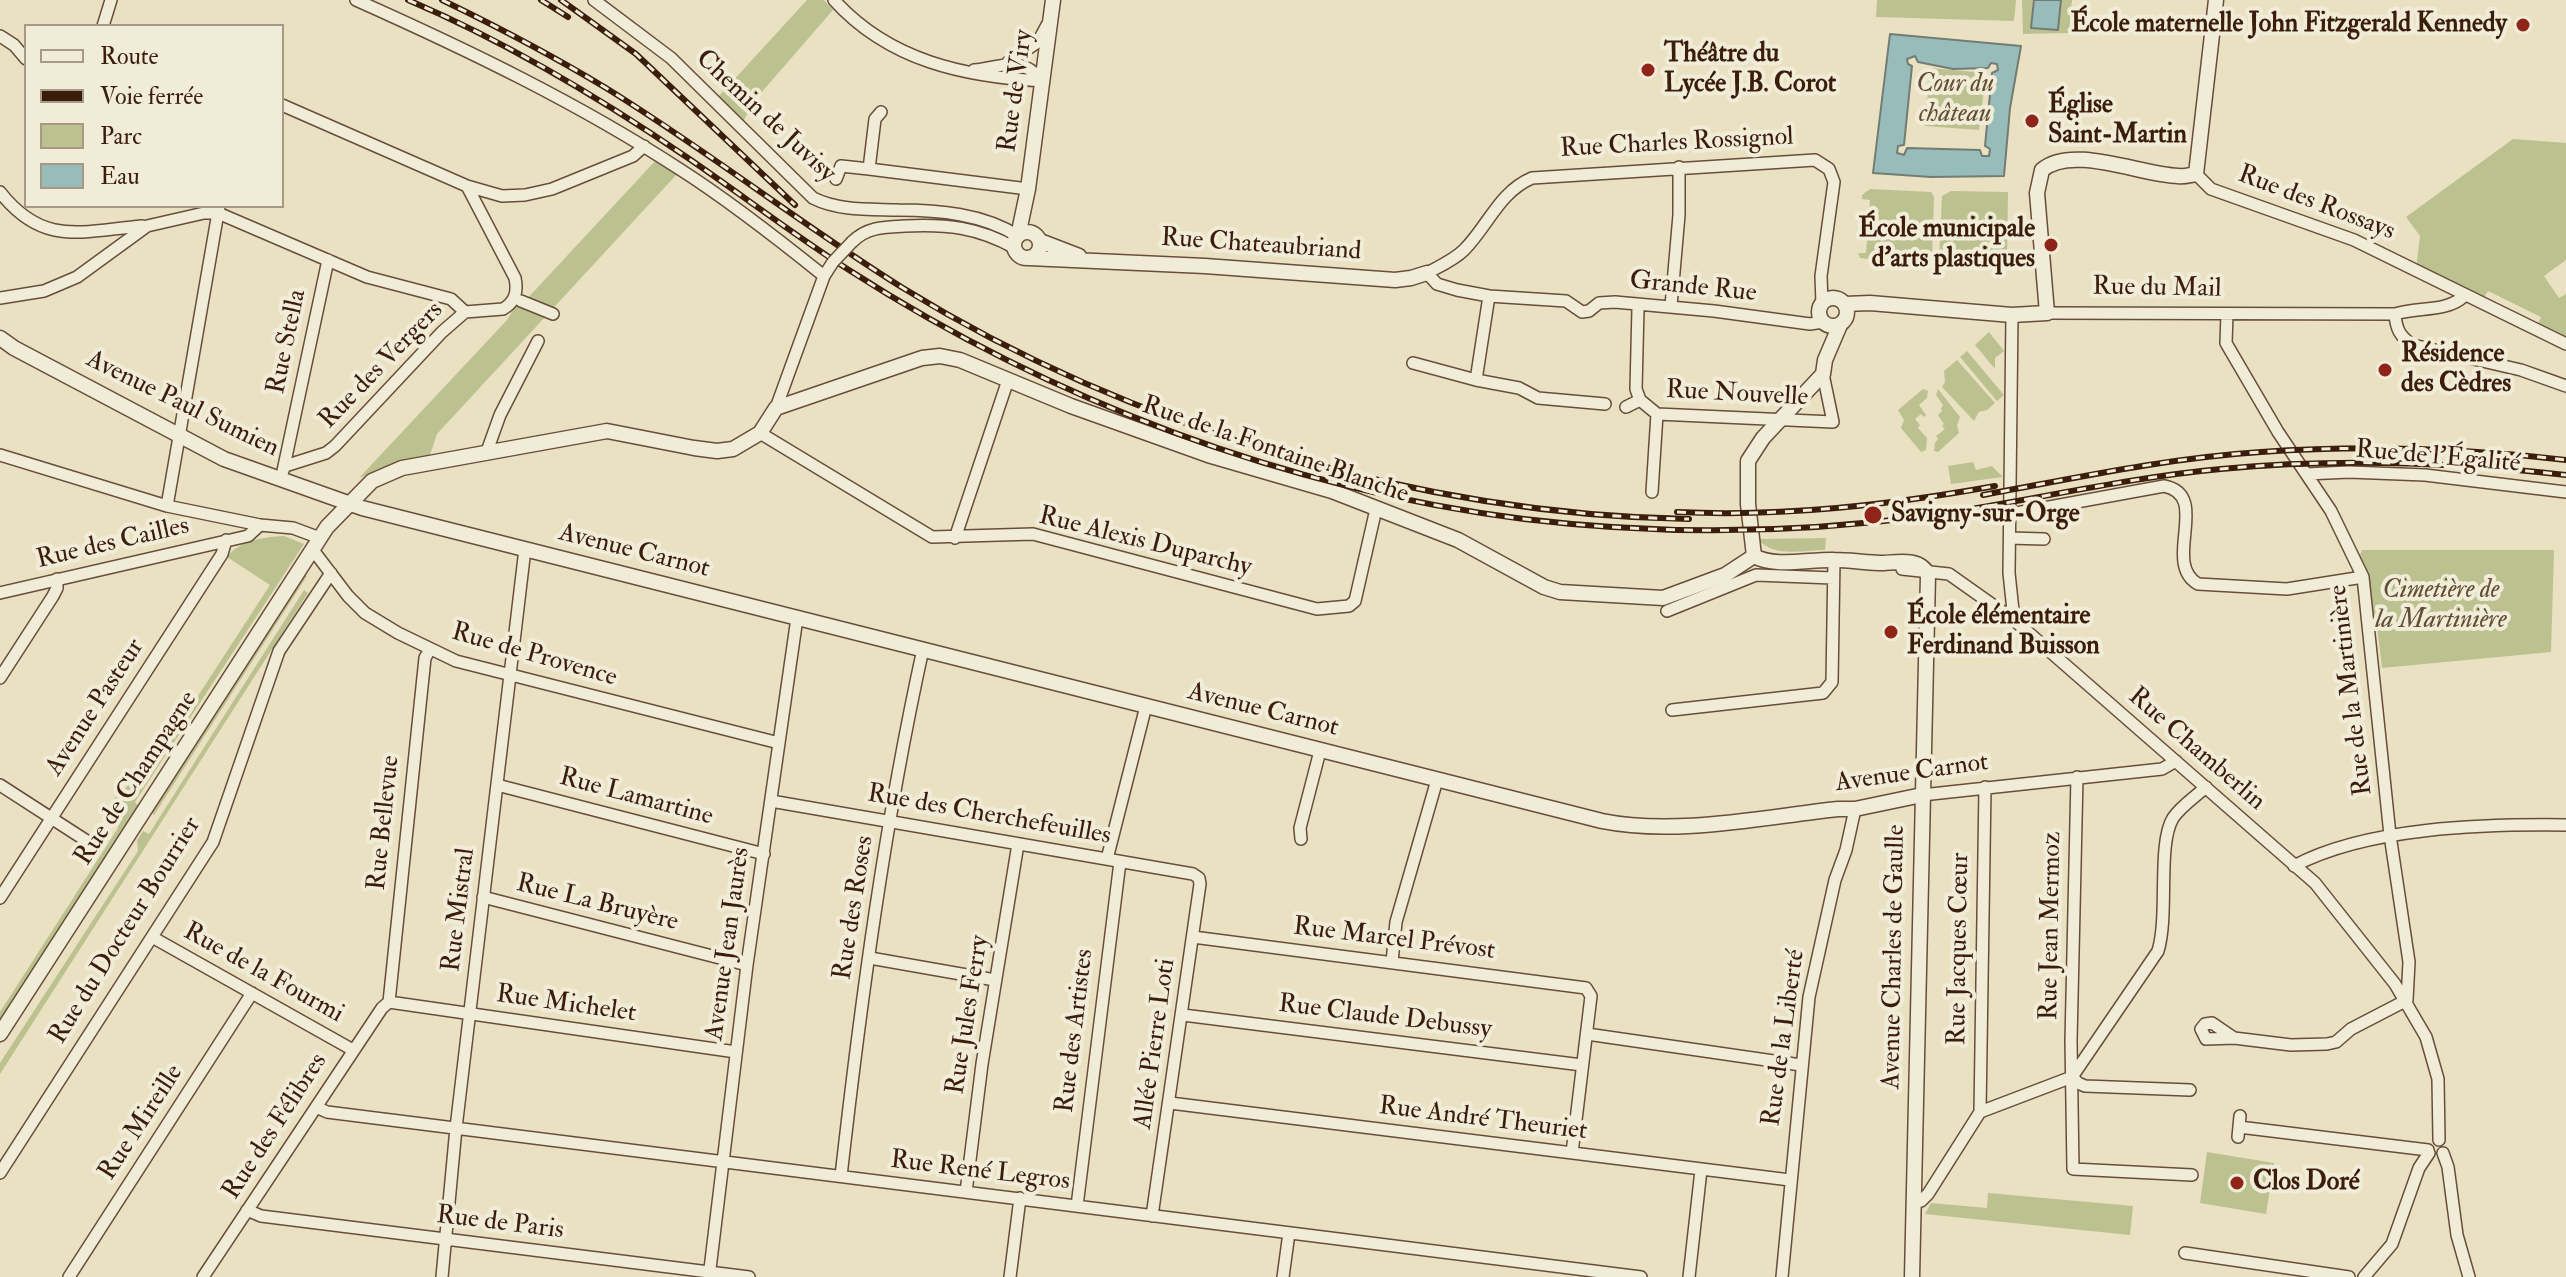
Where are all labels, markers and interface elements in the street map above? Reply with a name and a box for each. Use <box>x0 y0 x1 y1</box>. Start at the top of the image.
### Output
place label: École maternelle John Fitzgerald Kennedy <box>2071 9 2507 41</box>
marker: École maternelle John Fitzgerald Kennedy <box>2514 16 2532 34</box>
legend <box>24 24 284 208</box>
street label: Rue de Viry <box>993 28 1041 154</box>
place label: Théâtre du Lycée J.B. Corot <box>1664 39 1836 100</box>
text: Route <box>100 41 159 72</box>
street label: Chemin de Juvisy <box>688 44 842 190</box>
marker: Théâtre du Lycée J.B. Corot <box>1639 61 1657 79</box>
park label: Cour du château <box>1916 69 1994 130</box>
text: Voie ferrée <box>100 81 203 112</box>
place label: Église Saint-Martin <box>2048 90 2187 152</box>
marker: Église Saint-Martin <box>2023 112 2041 130</box>
text: Parc <box>100 121 142 152</box>
street label: Rue Charles Rossignol <box>1560 122 1794 166</box>
street label: Rue des Rossays <box>2233 160 2399 248</box>
text: Eau <box>100 161 140 192</box>
place label: École municipale d'arts plastiques <box>1858 214 2035 276</box>
street label: Rue Chateaubriand <box>1160 223 1362 269</box>
marker: École municipale d'arts plastiques <box>2042 236 2060 254</box>
street label: Grande Rue <box>1628 266 1758 310</box>
street label: Rue du Mail <box>2092 272 2222 306</box>
street label: Rue Stella <box>262 287 314 397</box>
street label: Rue des Vergers <box>313 296 451 436</box>
place label: Résidence des Cèdres <box>2401 339 2511 400</box>
street label: Avenue Paul Sumien <box>80 345 284 465</box>
marker: Résidence des Cèdres <box>2376 361 2394 379</box>
street label: Rue Nouvelle <box>1665 376 1809 414</box>
street label: Rue de la Fontaine Blanche <box>1138 391 1412 511</box>
street label: Rue de l'Égalité <box>2354 435 2522 481</box>
place label: Savigny-sur-Orge <box>1891 499 2080 531</box>
street label: Rue Alexis Duparchy <box>1035 501 1255 585</box>
marker: Savigny-sur-Orge <box>1862 504 1884 526</box>
street label: Rue des Cailles <box>34 511 192 577</box>
street label: Avenue Carnot <box>555 518 713 586</box>
park label: Cimetière de la Martinière <box>2375 575 2507 636</box>
street label: Rue de la Martinière <box>2324 583 2380 797</box>
place label: École élémentaire Ferdinand Buisson <box>1907 601 2100 662</box>
street label: Rue de Provence <box>448 617 620 695</box>
marker: École élémentaire Ferdinand Buisson <box>1882 623 1900 641</box>
street label: Avenue Pasteur <box>40 634 152 782</box>
street label: Avenue Carnot <box>1184 677 1342 745</box>
street label: Rue Chamberlin <box>2121 682 2271 818</box>
street label: Rue de Champagne <box>69 686 205 872</box>
street label: Avenue Carnot <box>1833 748 1991 800</box>
street label: Rue Bellevue <box>362 754 408 892</box>
street label: Rue Lamartine <box>556 763 716 833</box>
street label: Rue des Cherchefeuilles <box>865 779 1113 853</box>
street label: Rue du Docteur Bourrier <box>43 812 209 1050</box>
street label: Avenue Charles de Gaulle <box>1877 824 1913 1090</box>
street label: Rue Jean Mermoz <box>2035 831 2069 1021</box>
street label: Rue des Roses <box>828 834 882 982</box>
street label: Avenue Jean Jaurès <box>700 845 758 1043</box>
street label: Rue Mistral <box>437 846 483 974</box>
street label: Rue Jacques Cœur <box>1943 852 1977 1046</box>
street label: Rue La Bruyère <box>513 869 681 939</box>
street label: Rue Marcel Prévost <box>1291 912 1497 968</box>
street label: Rue de la Fourmi <box>177 917 349 1031</box>
street label: Rue Jules Ferry <box>941 933 997 1097</box>
street label: Rue des Artistes <box>1050 947 1102 1115</box>
street label: Rue de la Liberté <box>1757 948 1813 1128</box>
street label: Allée Pierre Loti <box>1129 957 1183 1131</box>
street label: Rue Michelet <box>494 980 638 1030</box>
street label: Rue Claude Debussy <box>1277 989 1493 1047</box>
street label: Rue des Félibres <box>217 1048 335 1206</box>
street label: Rue Mireille <box>93 1059 191 1187</box>
street label: Rue André Theuriet <box>1377 1092 1589 1148</box>
street label: Rue René Legros <box>888 1146 1072 1198</box>
place label: Clos Doré <box>2253 1167 2360 1199</box>
marker: Clos Doré <box>2228 1174 2246 1192</box>
street label: Rue de Paris <box>435 1201 565 1247</box>

